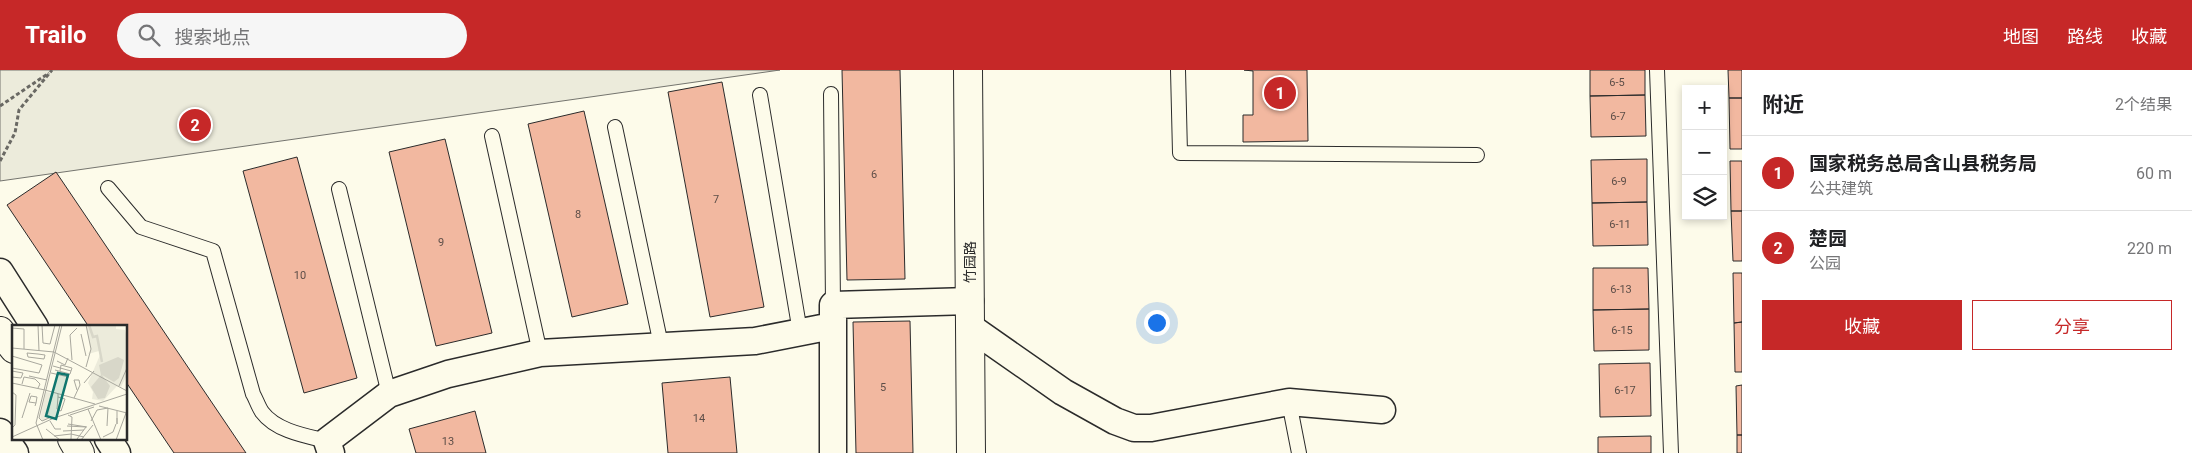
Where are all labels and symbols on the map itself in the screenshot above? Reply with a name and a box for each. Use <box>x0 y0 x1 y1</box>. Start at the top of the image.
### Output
pin: 1 <box>1264 74 1296 112</box>
house number: 6-5 <box>1609 76 1625 89</box>
pin: 2 <box>179 106 211 144</box>
house number: 6-7 <box>1610 110 1626 123</box>
house number: 6 <box>871 168 877 181</box>
house number: 6-9 <box>1611 175 1627 188</box>
house number: 7 <box>713 193 719 206</box>
house number: 8 <box>575 208 581 221</box>
house number: 6-11 <box>1609 218 1631 231</box>
house number: 9 <box>438 236 444 249</box>
street label: 竹园路 <box>962 241 978 283</box>
house number: 10 <box>294 269 306 282</box>
house number: 6-13 <box>1610 283 1632 296</box>
your location <box>1144 310 1170 336</box>
house number: 6-15 <box>1611 324 1633 337</box>
inset map <box>12 325 128 440</box>
house number: 5 <box>880 381 886 394</box>
house number: 6-17 <box>1614 384 1636 397</box>
house number: 14 <box>693 412 705 425</box>
house number: 13 <box>442 435 454 448</box>

